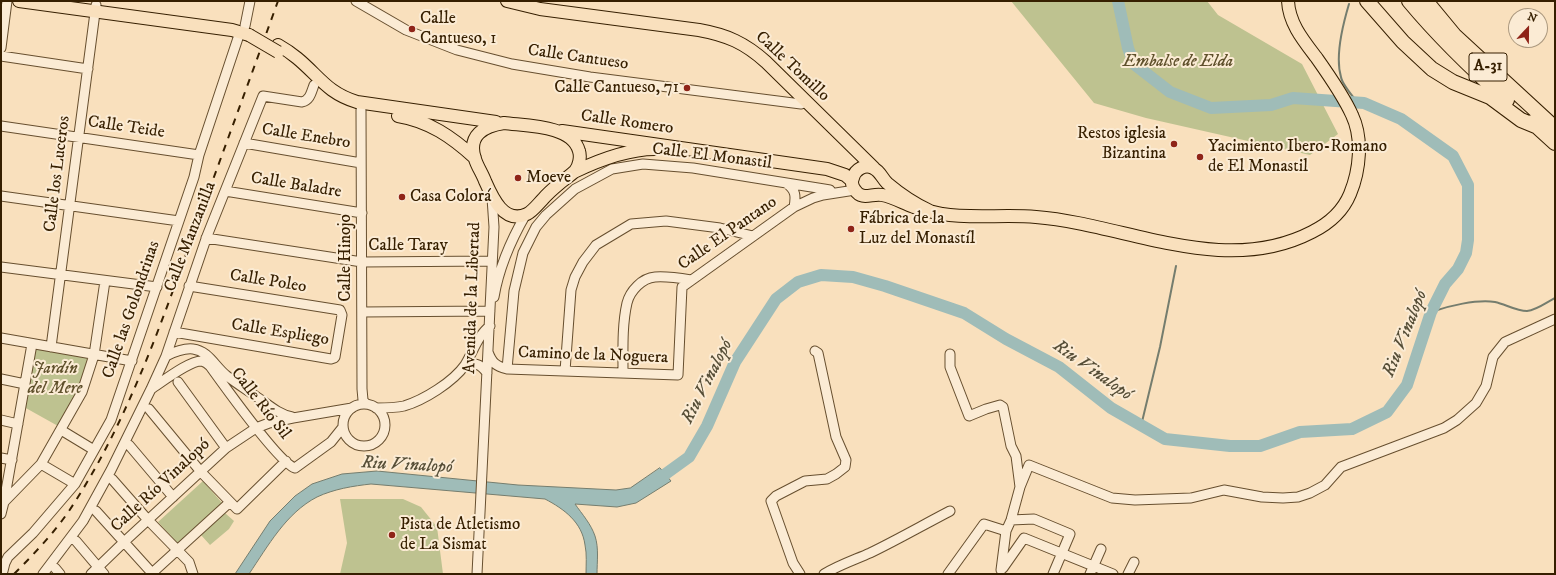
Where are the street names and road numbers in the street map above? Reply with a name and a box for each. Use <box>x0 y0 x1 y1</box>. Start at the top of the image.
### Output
street label: Calle Tomillo <box>751 27 833 107</box>
street label: Calle Cantueso <box>526 41 630 75</box>
road number: A-31 <box>1469 53 1507 81</box>
street label: Calle Romero <box>579 106 675 140</box>
street label: Calle Teide <box>86 113 166 143</box>
street label: Calle los Luceros <box>41 115 75 233</box>
street label: Calle Enebro <box>260 120 352 154</box>
street label: Calle El Monastil <box>651 140 773 174</box>
street label: Calle Baladre <box>249 169 343 203</box>
street label: Calle Manzanilla <box>161 179 221 295</box>
street label: Calle El Pantano <box>675 192 781 276</box>
street label: Calle Hinojo <box>336 214 356 302</box>
street label: Avenida de la Libertad <box>460 222 486 374</box>
street label: Calle Taray <box>368 236 448 256</box>
street label: Calle las Golondrinas <box>99 238 165 382</box>
street label: Calle Poleo <box>228 266 308 298</box>
street label: Calle Espliego <box>230 315 330 351</box>
street label: Camino de la Noguera <box>517 343 669 369</box>
street label: Calle Río Sil <box>226 364 294 444</box>
street label: Calle Río Vinalopó <box>107 435 215 537</box>

